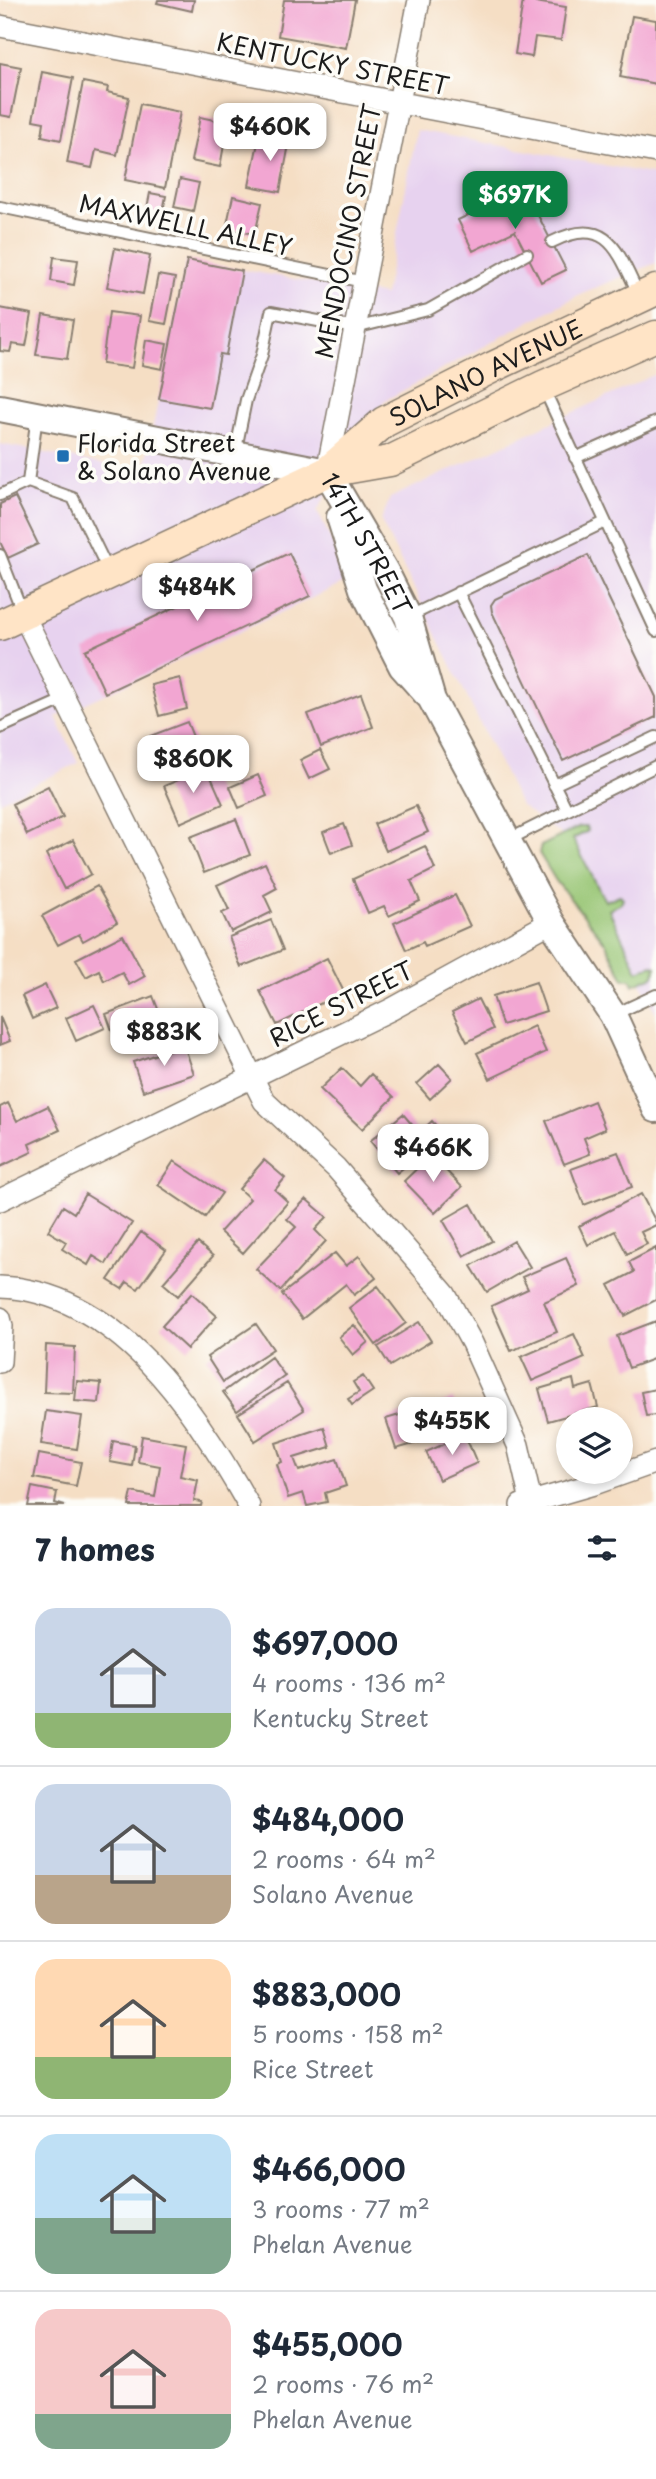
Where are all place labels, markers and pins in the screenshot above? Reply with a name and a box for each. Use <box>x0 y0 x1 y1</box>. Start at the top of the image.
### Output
pin: $460K <box>221 104 319 163</box>
pin: $697K <box>466 172 564 231</box>
place label: Florida Street & Solano Avenue <box>77 424 271 488</box>
marker: Florida Street & Solano Avenue <box>55 448 71 464</box>
pin: $484K <box>148 564 246 623</box>
pin: $860K <box>144 736 242 795</box>
pin: $883K <box>115 1009 213 1068</box>
pin: $466K <box>384 1124 482 1184</box>
pin: $455K <box>403 1398 501 1457</box>

